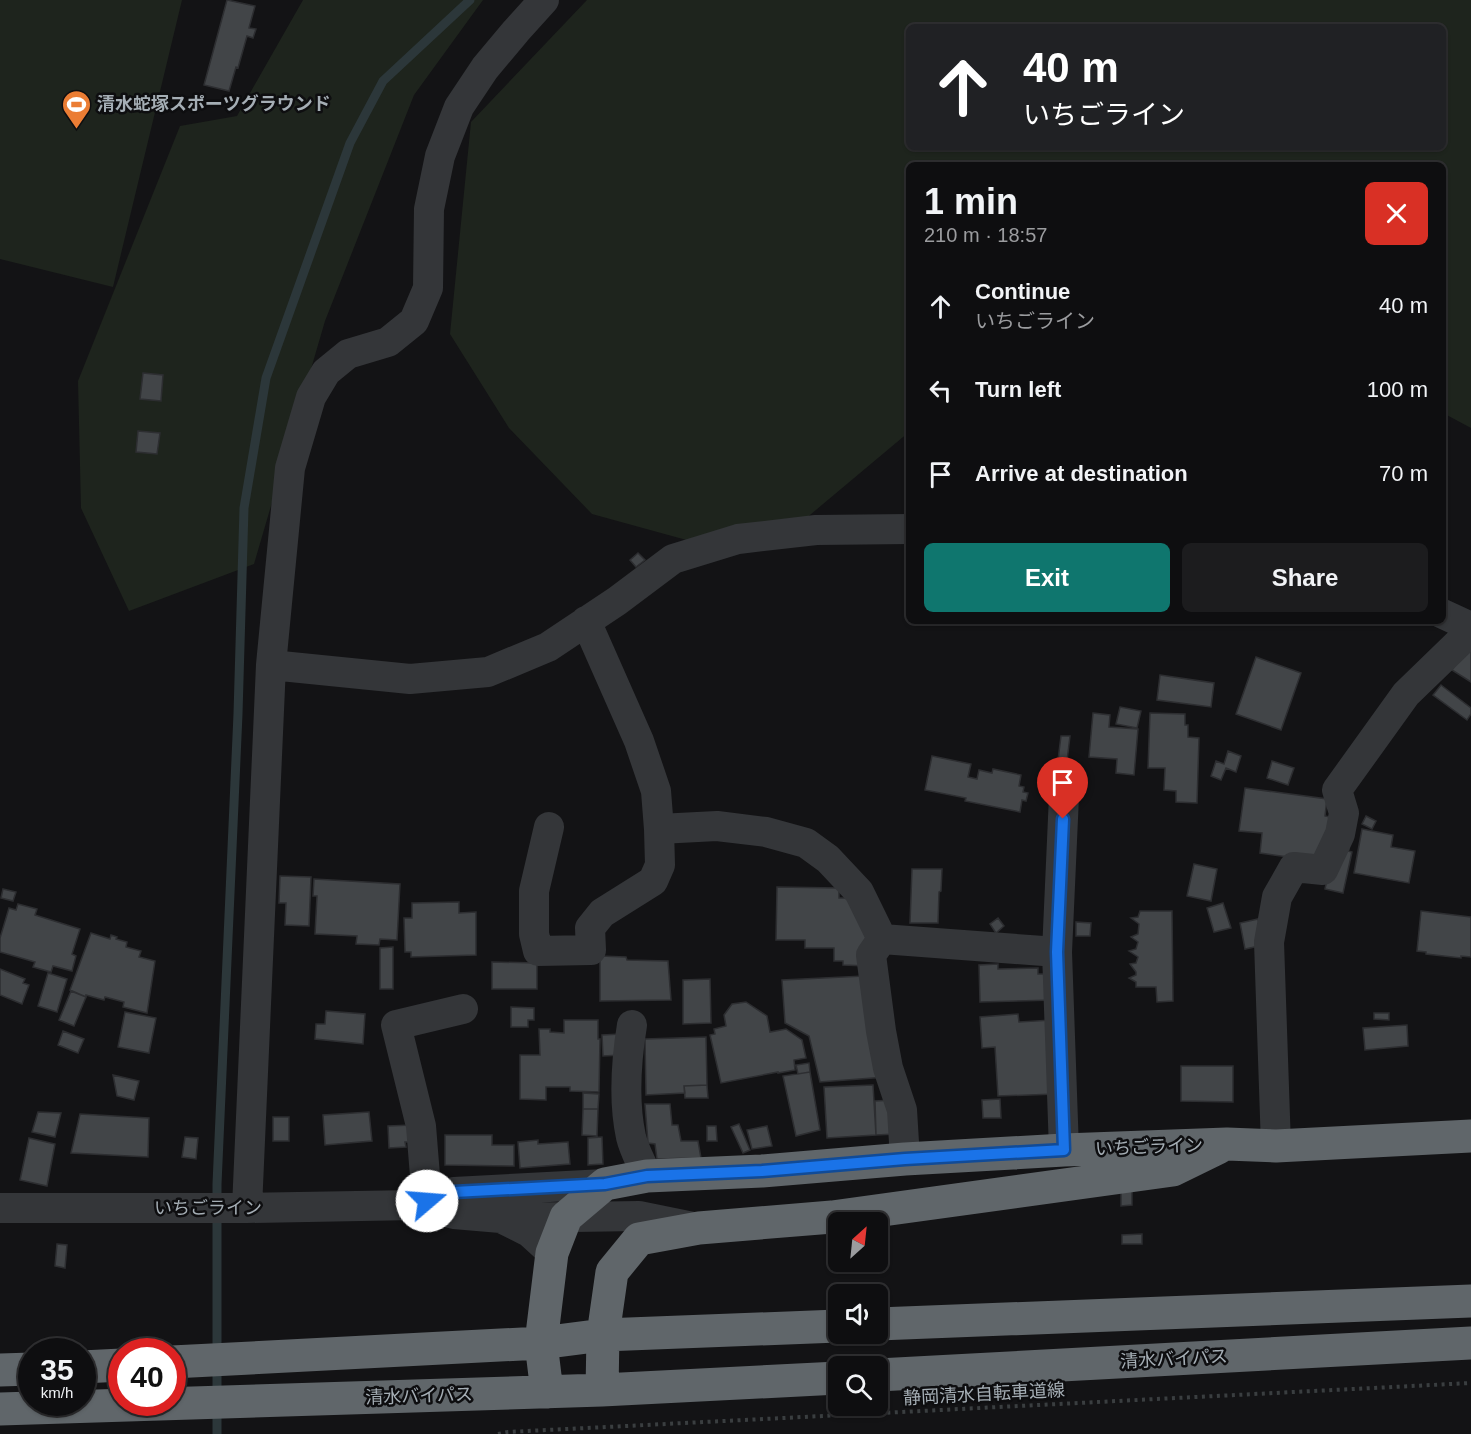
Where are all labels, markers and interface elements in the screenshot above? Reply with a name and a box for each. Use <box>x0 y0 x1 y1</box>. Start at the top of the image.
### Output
text: 40 m <box>1023 44 1119 91</box>
icon: ahead <box>924 48 1002 126</box>
sports icon: 清水蛇塚スポーツグラウンド <box>60 88 92 130</box>
place label: 清水蛇塚スポーツグラウンド <box>97 94 331 114</box>
text: いちごライン <box>1023 100 1185 130</box>
text: 1 min <box>924 181 1018 222</box>
button: close <box>1365 182 1428 245</box>
text: 210 m · 18:57 <box>924 224 1047 246</box>
text: Continue <box>975 279 1070 304</box>
icon: ahead <box>924 290 957 323</box>
text: 40 m <box>1379 293 1428 318</box>
text: いちごライン <box>975 310 1095 332</box>
icon: left <box>924 374 957 407</box>
text: Turn left <box>975 377 1061 402</box>
text: 100 m <box>1367 377 1428 402</box>
icon: arrive <box>924 458 957 491</box>
text: Arrive at destination <box>975 461 1188 486</box>
text: 70 m <box>1379 461 1428 486</box>
button: Exit <box>924 543 1170 612</box>
button: Share <box>1182 543 1428 612</box>
pin <box>1037 757 1088 819</box>
icon: arrive <box>1046 766 1079 799</box>
street label: いちごライン <box>1095 1135 1203 1159</box>
position arrow <box>395 1169 459 1233</box>
street label: いちごライン <box>154 1198 262 1218</box>
north arrow <box>828 1212 888 1272</box>
map controls <box>828 1212 888 1416</box>
button: sound <box>828 1284 888 1344</box>
speed limit sign: 40 <box>108 1338 186 1416</box>
street label: 清水バイパス <box>1120 1346 1228 1372</box>
text: 35 <box>40 1353 74 1386</box>
button: search <box>828 1356 888 1416</box>
street label: 静岡清水自転車道線 <box>903 1380 1065 1408</box>
text: km/h <box>41 1384 73 1401</box>
street label: 清水バイパス <box>365 1384 473 1408</box>

